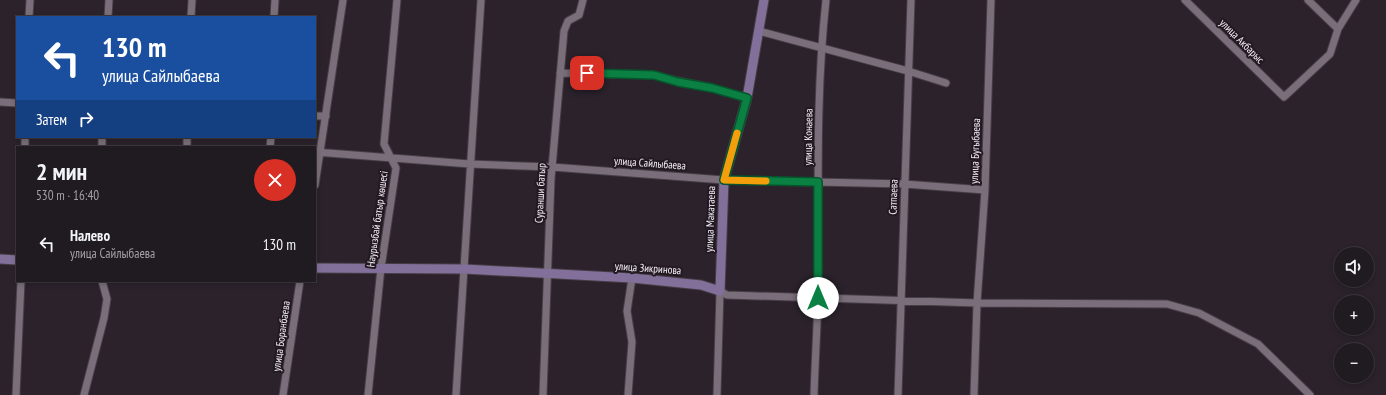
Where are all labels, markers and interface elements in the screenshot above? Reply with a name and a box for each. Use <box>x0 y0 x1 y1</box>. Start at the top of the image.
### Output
street label: улица Акбарыс <box>1217 16 1267 66</box>
text: 130 m <box>102 28 166 65</box>
icon: left <box>36 32 88 84</box>
pin <box>570 56 604 90</box>
icon: arrive <box>576 62 598 84</box>
text: улица Сайлыбаева <box>102 64 220 87</box>
icon: right <box>75 108 97 130</box>
street label: улица Конаева <box>801 108 815 166</box>
text: Затем <box>36 110 67 129</box>
street label: улица Бугыбаева <box>967 118 983 184</box>
street label: улица Сайлыбаева <box>614 154 686 172</box>
text: 2 мин <box>36 156 87 187</box>
button: close <box>254 159 296 201</box>
street label: Суранши батыр <box>531 162 549 223</box>
street label: Наурызбай батыр көшесі <box>363 170 391 268</box>
street label: Сатпаева <box>885 179 901 215</box>
street label: улица Макатаева <box>702 186 718 252</box>
text: 530 m · 16:40 <box>36 187 99 204</box>
text: Налево <box>70 226 110 245</box>
icon: left <box>36 233 58 255</box>
text: 130 m <box>263 235 296 254</box>
text: улица Сайлыбаева <box>70 245 155 262</box>
map controls <box>1334 247 1374 383</box>
button: sound <box>1334 247 1374 287</box>
street label: улица Зикринова <box>614 259 682 277</box>
position arrow <box>797 277 839 319</box>
button: + <box>1334 295 1374 335</box>
street label: улица Боранбаева <box>269 300 293 372</box>
button: − <box>1334 343 1374 383</box>

